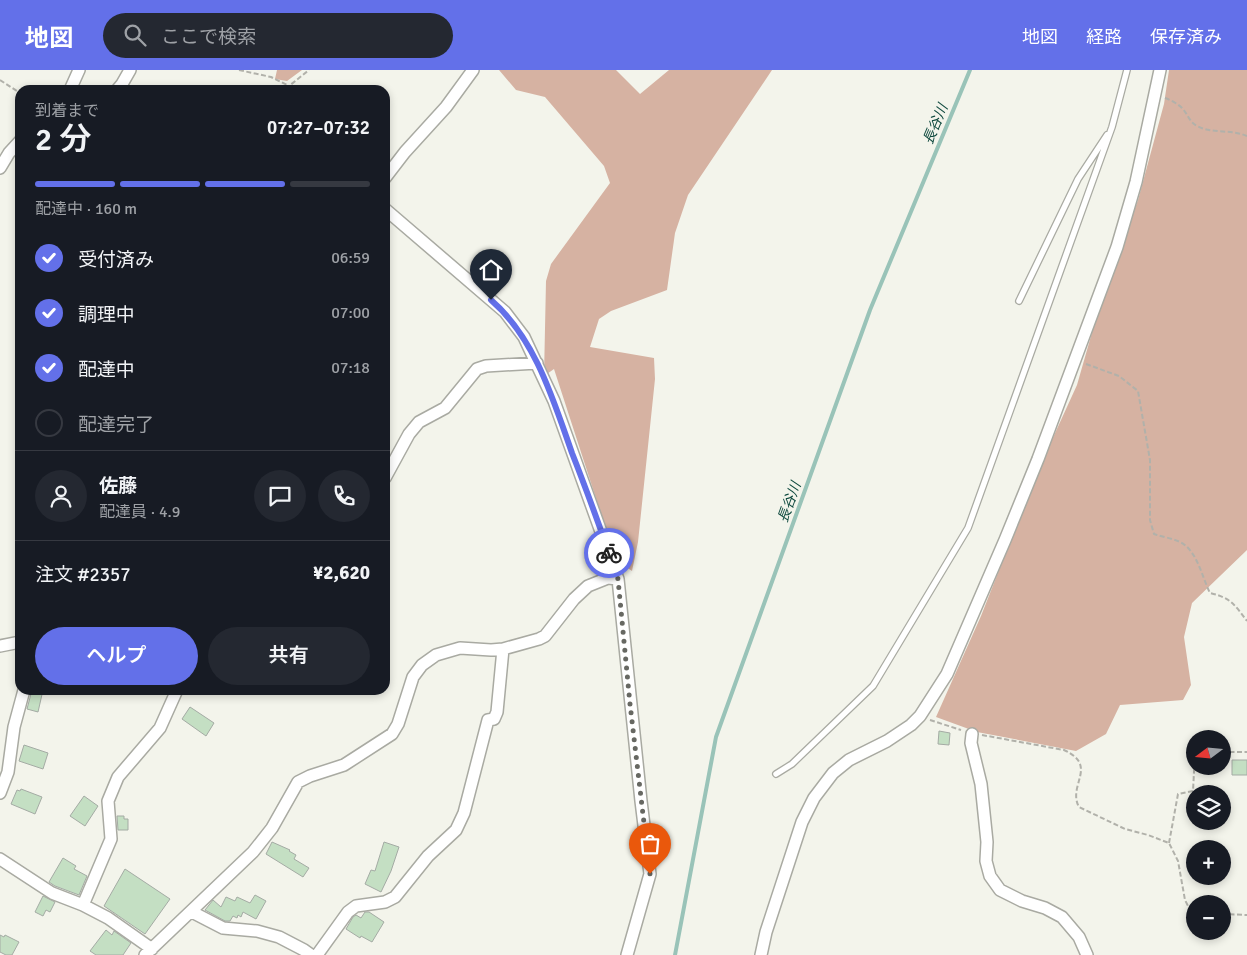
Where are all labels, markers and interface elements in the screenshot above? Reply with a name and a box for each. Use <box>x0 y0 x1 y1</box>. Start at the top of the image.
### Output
search box <box>103 13 453 58</box>
icon: search <box>121 21 149 49</box>
text: 地図 <box>25 23 73 53</box>
text: ここで検索 <box>161 25 256 49</box>
text: 地図 <box>1022 26 1058 48</box>
text: 経路 <box>1086 26 1122 48</box>
text: 保存済み <box>1150 26 1222 48</box>
water label: 長谷川 <box>919 100 952 147</box>
text: 到着まで <box>35 101 99 121</box>
text: 07:27–07:32 <box>267 116 370 140</box>
text: 2 分 <box>35 120 91 159</box>
text: 配達中 · 160 m <box>35 199 137 219</box>
icon: check <box>35 244 63 272</box>
text: 受付済み <box>78 248 154 272</box>
text: 06:59 <box>331 248 370 268</box>
pin <box>470 249 512 300</box>
icon: home <box>477 256 505 284</box>
icon: check <box>35 299 63 327</box>
text: 調理中 <box>78 303 135 327</box>
text: 07:00 <box>331 303 370 323</box>
icon: check <box>35 354 63 382</box>
text: 配達中 <box>78 358 135 382</box>
text: 07:18 <box>331 358 370 378</box>
text: 配達完了 <box>78 413 154 437</box>
button: person <box>35 470 87 522</box>
button: chat <box>254 470 306 522</box>
button: phone <box>318 470 370 522</box>
text: 佐藤 <box>99 474 137 498</box>
water label: 長谷川 <box>774 478 805 525</box>
text: 配達員 · 4.9 <box>99 502 180 522</box>
courier <box>584 528 634 578</box>
icon: bike <box>595 539 623 567</box>
text: ¥2,620 <box>313 561 370 585</box>
text: 注文 #2357 <box>35 563 130 587</box>
button: ヘルプ <box>35 627 198 685</box>
button: 共有 <box>208 627 370 685</box>
north arrow <box>1186 730 1231 775</box>
map controls <box>1186 730 1231 940</box>
button: layers <box>1186 785 1231 830</box>
pin <box>629 823 671 874</box>
icon: bag <box>636 830 664 858</box>
button: + <box>1186 840 1231 885</box>
button: − <box>1186 895 1231 940</box>

